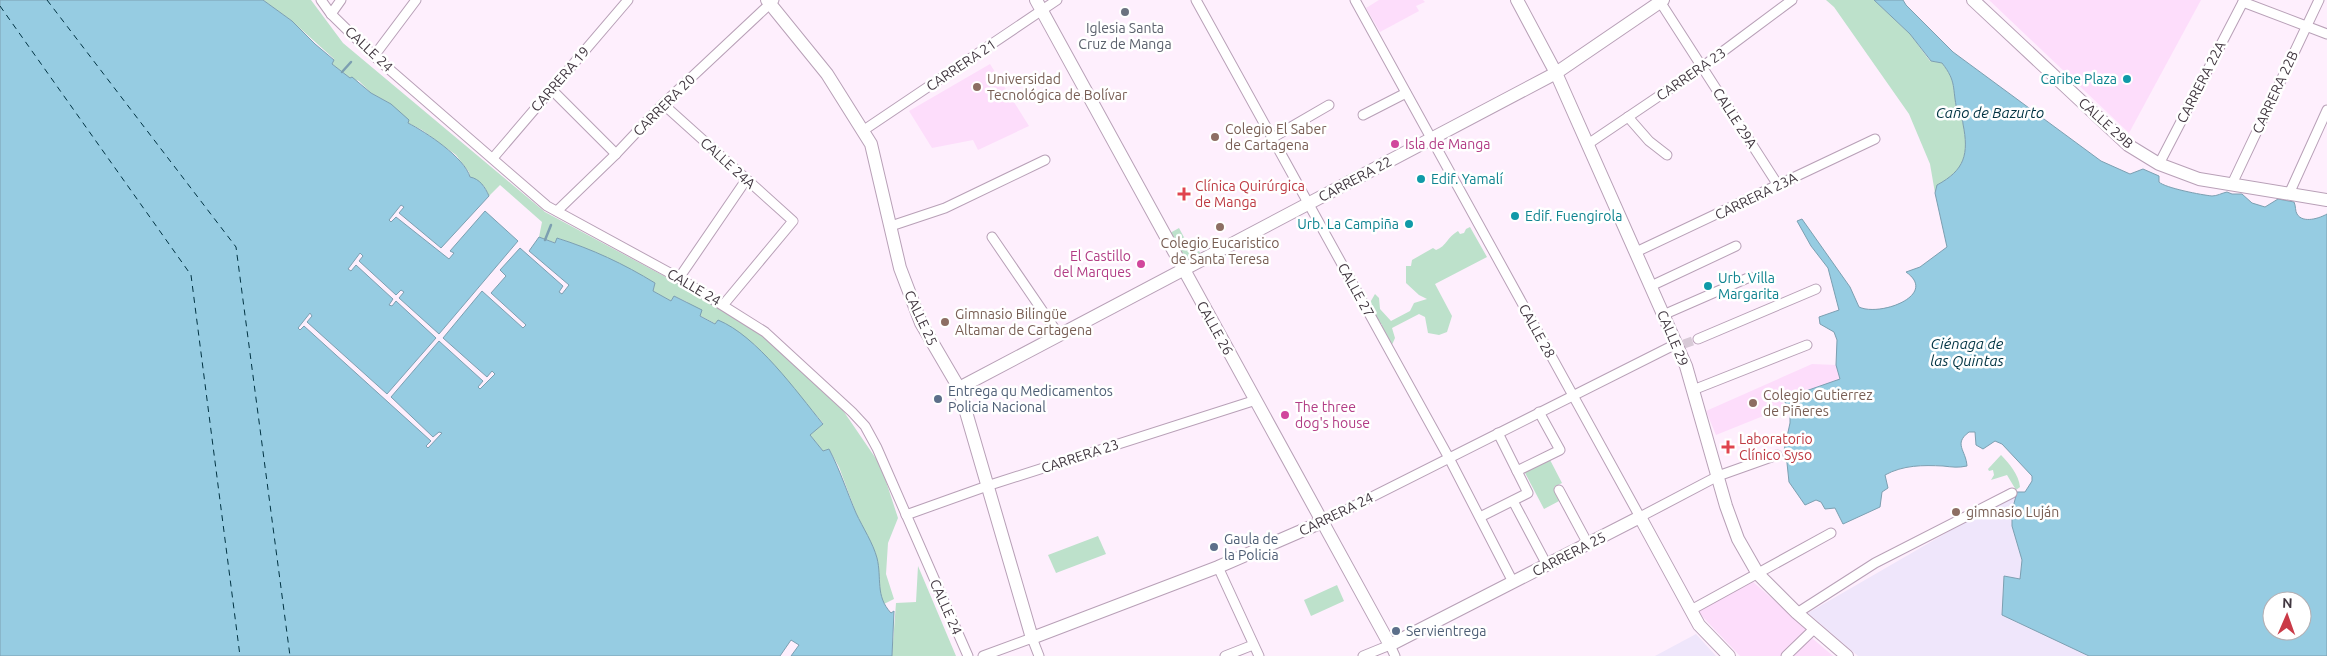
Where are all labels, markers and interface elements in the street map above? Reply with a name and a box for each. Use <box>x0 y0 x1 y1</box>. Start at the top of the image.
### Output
marker: Iglesia Santa Cruz de Manga <box>1119 6 1131 18</box>
place label: Iglesia Santa Cruz de Manga <box>1078 20 1172 52</box>
street label: CALLE 24 <box>342 23 396 75</box>
street label: CARRERA 21 <box>923 36 999 94</box>
street label: CARRERA 22A <box>2174 38 2228 126</box>
street label: CARRERA 19 <box>528 43 592 115</box>
street label: CARRERA 23 <box>1653 44 1729 104</box>
street label: CARRERA 22B <box>2249 48 2301 136</box>
street label: CARRERA 20 <box>630 71 698 139</box>
place label: Universidad Tecnológica de Bolívar <box>987 71 1128 103</box>
place label: Caribe Plaza <box>2041 71 2117 87</box>
marker: Caribe Plaza <box>2121 73 2133 85</box>
marker: Universidad Tecnológica de Bolívar <box>971 81 983 93</box>
street label: CALLE 29A <box>1710 85 1760 151</box>
street label: CALLE 29B <box>2075 94 2137 152</box>
water label: Caño de Bazurto <box>1936 104 2044 121</box>
place label: Colegio El Saber de Cartagena <box>1225 121 1327 153</box>
marker: Colegio El Saber de Cartagena <box>1209 131 1221 143</box>
street label: CALLE 24A <box>697 134 759 192</box>
place label: Isla de Manga <box>1405 136 1490 152</box>
marker: Isla de Manga <box>1389 138 1401 150</box>
street label: CARRERA 22 <box>1316 153 1394 205</box>
street label: CARRERA 23A <box>1712 169 1800 223</box>
place label: Edif. Yamalí <box>1431 171 1503 187</box>
marker: Edif. Yamalí <box>1415 173 1427 185</box>
place label: Clínica Quirúrgica de Manga <box>1195 178 1305 210</box>
marker: Clínica Quirúrgica de Manga <box>1177 187 1191 201</box>
place label: Edif. Fuengirola <box>1525 208 1622 224</box>
marker: Edif. Fuengirola <box>1509 210 1521 222</box>
place label: Urb. La Campiña <box>1297 216 1399 232</box>
marker: Urb. La Campiña <box>1403 218 1415 230</box>
marker: Colegio Eucaristico de Santa Teresa <box>1214 221 1226 233</box>
place label: Colegio Eucaristico de Santa Teresa <box>1161 235 1279 267</box>
place label: El Castillo del Marques <box>1054 248 1131 280</box>
marker: El Castillo del Marques <box>1135 258 1147 270</box>
street label: CALLE 27 <box>1335 260 1377 320</box>
street label: CALLE 24 <box>664 265 724 309</box>
place label: Urb. Villa Margarita <box>1718 270 1779 302</box>
marker: Urb. Villa Margarita <box>1702 280 1714 292</box>
street label: CALLE 25 <box>901 288 941 348</box>
street label: CALLE 26 <box>1194 298 1236 358</box>
street label: CALLE 28 <box>1516 301 1558 361</box>
place label: Gimnasio Bilingüe Altamar de Cartagena <box>955 306 1092 338</box>
street label: CALLE 29 <box>1654 308 1692 368</box>
marker: Gimnasio Bilingüe Altamar de Cartagena <box>939 316 951 328</box>
water label: Ciénaga de las Quintas <box>1930 335 2005 370</box>
place label: Entrega qu Medicamentos Policia Nacional <box>948 383 1113 415</box>
place label: Colegio Gutierrez de Piñeres <box>1763 387 1873 419</box>
marker: Entrega qu Medicamentos Policia Nacional <box>932 393 944 405</box>
marker: Colegio Gutierrez de Piñeres <box>1747 397 1759 409</box>
place label: The three dog's house <box>1295 399 1370 431</box>
marker: The three dog's house <box>1279 409 1291 421</box>
place label: Laboratorio Clínico Syso <box>1739 431 1813 463</box>
street label: CARRERA 23 <box>1039 436 1121 476</box>
marker: Laboratorio Clínico Syso <box>1721 440 1735 454</box>
street label: CARRERA 24 <box>1296 489 1376 539</box>
place label: gimnasio Luján <box>1966 504 2059 520</box>
marker: gimnasio Luján <box>1950 506 1962 518</box>
street label: CARRERA 25 <box>1529 529 1609 579</box>
place label: Gaula de la Policia <box>1224 531 1279 563</box>
marker: Gaula de la Policia <box>1208 541 1220 553</box>
street label: CALLE 24 <box>927 577 965 637</box>
north arrow <box>2262 591 2312 641</box>
text: N <box>2282 595 2293 611</box>
place label: Servientrega <box>1406 623 1486 639</box>
marker: Servientrega <box>1390 625 1402 637</box>

